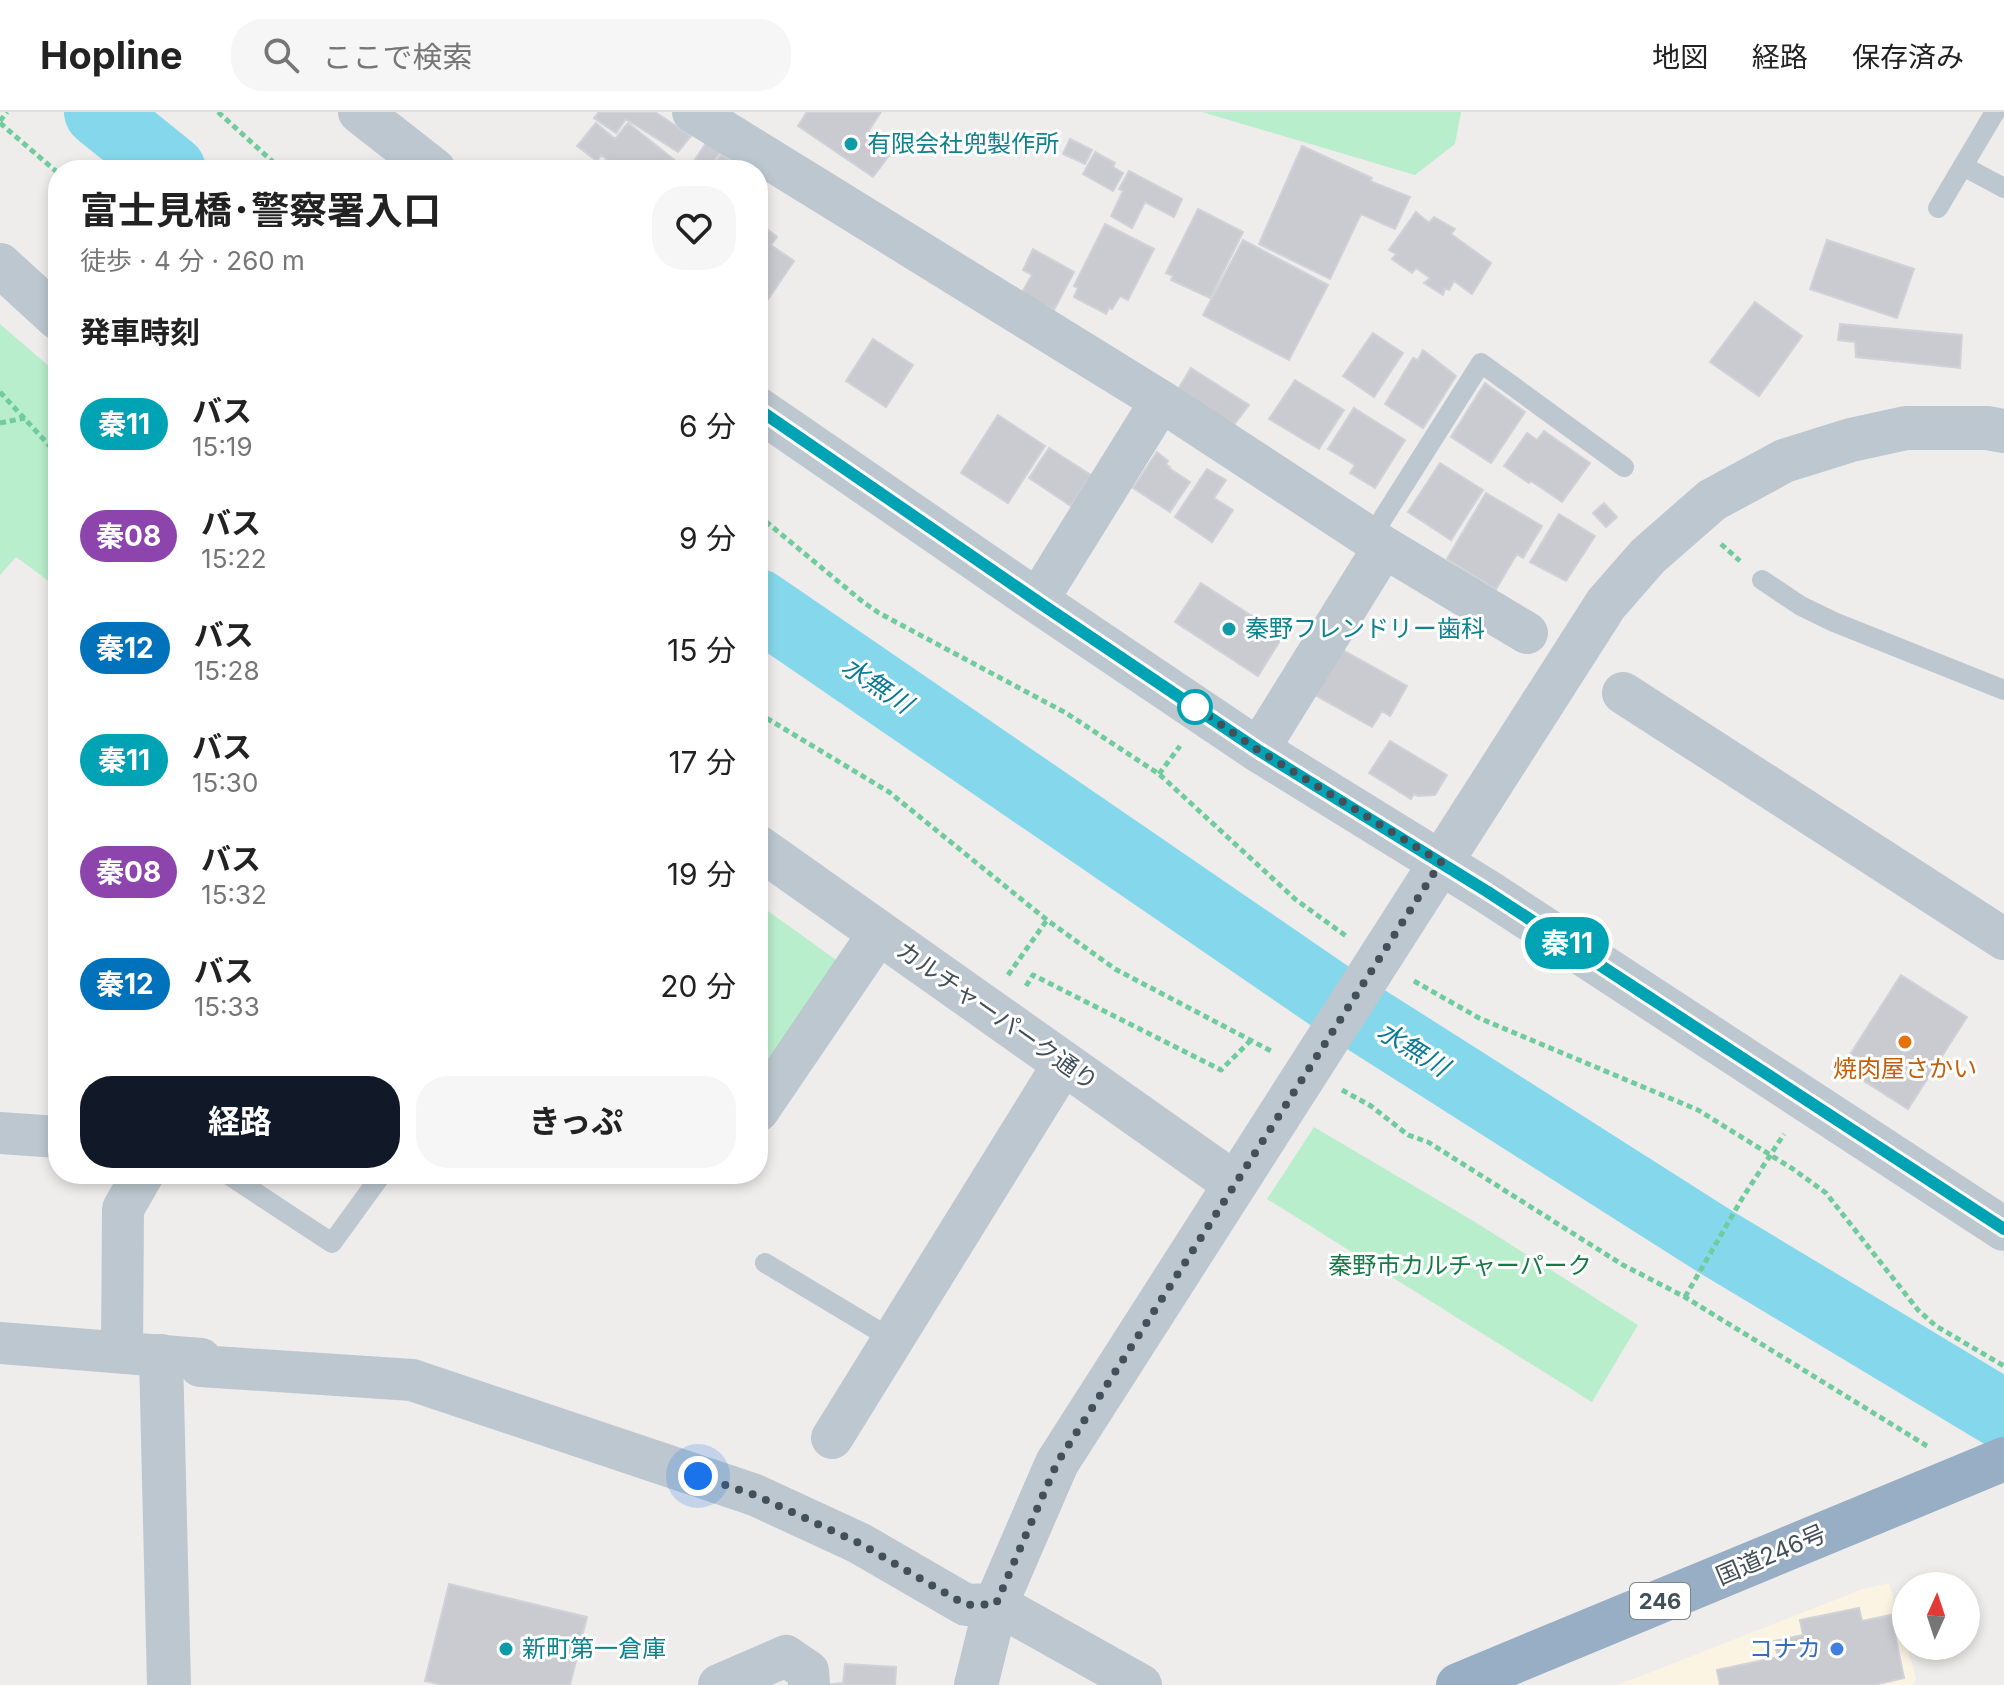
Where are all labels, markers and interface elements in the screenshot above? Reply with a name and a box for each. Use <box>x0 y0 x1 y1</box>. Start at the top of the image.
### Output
search box <box>231 19 791 91</box>
text: Hopline <box>40 32 183 78</box>
icon: search <box>259 33 303 77</box>
text: ここで検索 <box>323 39 473 75</box>
text: 地図 <box>1652 40 1708 74</box>
text: 経路 <box>1752 40 1808 74</box>
text: 保存済み <box>1852 40 1964 74</box>
place label: 有限会社兜製作所 <box>867 129 1059 158</box>
marker: 有限会社兜製作所 <box>842 135 860 153</box>
button: heart <box>652 186 736 270</box>
text: 富士見橋･警察署入口 <box>80 187 441 233</box>
text: 徒歩 · 4 分 · 260 m <box>80 245 305 276</box>
text: 発車時刻 <box>80 314 200 350</box>
text: バス <box>192 393 252 429</box>
text: 秦11 <box>98 407 150 441</box>
text: 6 分 <box>679 408 736 444</box>
text: 15:19 <box>192 431 253 462</box>
text: バス <box>201 505 261 541</box>
text: 秦08 <box>96 519 161 553</box>
text: 9 分 <box>679 520 736 556</box>
text: 15:22 <box>201 543 267 574</box>
place label: 秦野フレンドリー歯科 <box>1245 614 1485 643</box>
text: バス <box>194 617 254 653</box>
marker: 秦野フレンドリー歯科 <box>1220 620 1238 638</box>
text: 秦12 <box>96 631 154 665</box>
text: 15 分 <box>667 632 736 668</box>
water label: 水無川 <box>836 650 921 721</box>
text: 15:28 <box>194 655 260 686</box>
unlabelled marker <box>1178 690 1212 724</box>
text: バス <box>192 729 252 765</box>
text: 秦11 <box>98 743 150 777</box>
text: 17 分 <box>668 744 736 780</box>
text: 15:30 <box>192 767 258 798</box>
text: バス <box>201 841 261 877</box>
text: 秦08 <box>96 855 161 889</box>
text: 19 分 <box>667 856 736 892</box>
text: 15:32 <box>201 879 267 910</box>
line badge: 秦11 <box>1521 917 1613 969</box>
text: 秦11 <box>1541 926 1593 960</box>
street label: カルチャーパーク通り <box>891 935 1104 1096</box>
text: バス <box>194 953 254 989</box>
text: 秦12 <box>96 967 154 1001</box>
text: 20 分 <box>660 968 736 1004</box>
text: 15:33 <box>194 991 260 1022</box>
water label: 水無川 <box>1372 1015 1457 1084</box>
marker: 焼肉屋さかい <box>1896 1033 1914 1051</box>
place label: 焼肉屋さかい <box>1833 1054 1977 1083</box>
button: 経路 <box>80 1076 400 1168</box>
button: きっぷ <box>416 1076 736 1168</box>
park label: 秦野市カルチャーパーク <box>1328 1251 1592 1280</box>
your location <box>678 1456 718 1496</box>
street label: 国道246号 <box>1711 1518 1830 1591</box>
north arrow <box>1892 1572 1980 1660</box>
map controls <box>1892 1572 1980 1660</box>
road number: 246 <box>1630 1583 1690 1619</box>
place label: 新町第一倉庫 <box>522 1634 666 1663</box>
place label: コナカ <box>1749 1634 1821 1663</box>
marker: 新町第一倉庫 <box>497 1640 515 1658</box>
marker: コナカ <box>1828 1640 1846 1658</box>

